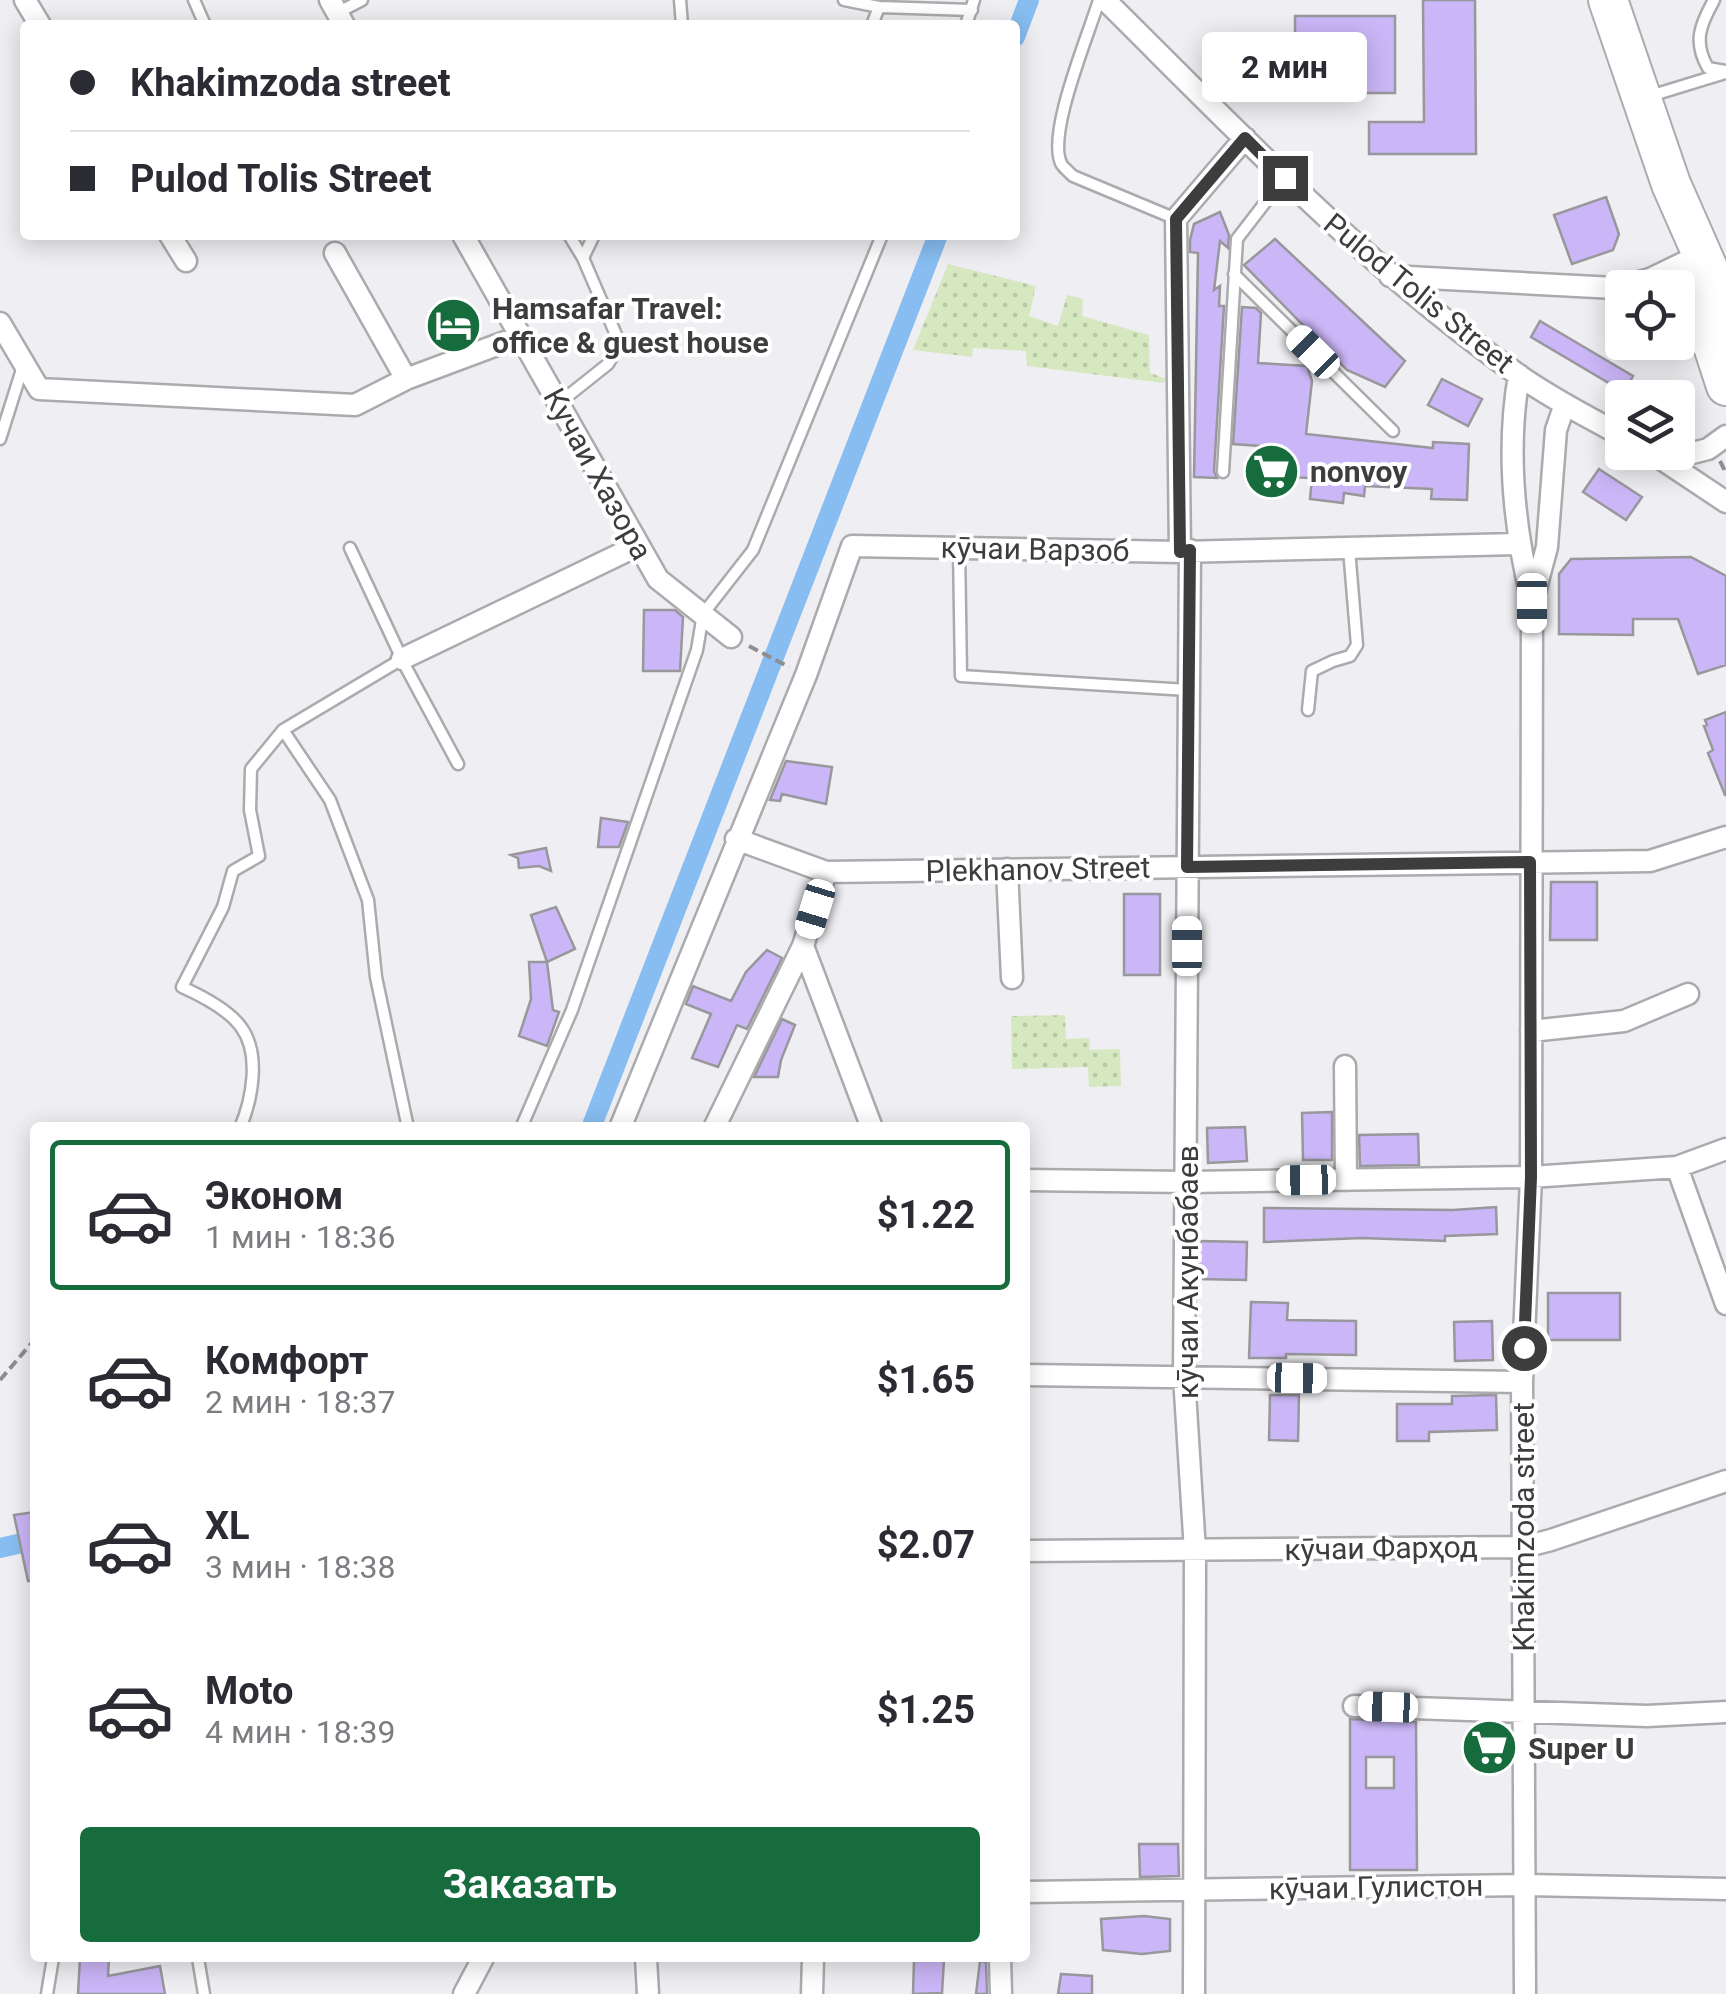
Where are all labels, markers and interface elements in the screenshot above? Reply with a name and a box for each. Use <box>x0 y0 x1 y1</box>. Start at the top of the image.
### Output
callout: 2 мин <box>1202 33 1368 103</box>
text: 2 мин <box>1241 48 1328 86</box>
text: Khakimzoda street <box>130 61 451 105</box>
route end <box>1263 156 1308 201</box>
text: Pulod Tolis Street <box>130 157 432 201</box>
street label: Pulod Tolis Street <box>1317 206 1521 380</box>
map controls <box>1605 270 1695 470</box>
button: locate <box>1605 270 1695 360</box>
place label: Hamsafar Travel: office & guest house <box>492 291 769 360</box>
hotel icon: Hamsafar Travel: office & guest house <box>423 295 483 355</box>
car <box>1281 320 1345 384</box>
button: layers <box>1605 380 1695 470</box>
street label: Кучаи Хазора <box>536 382 660 566</box>
supermarket icon: nonvoy <box>1241 441 1301 501</box>
place label: nonvoy <box>1310 454 1408 489</box>
street label: кӯчаи Варзоб <box>940 530 1130 568</box>
car <box>1517 573 1547 633</box>
street label: Plekhanov Street <box>925 850 1151 888</box>
car <box>792 876 838 942</box>
car <box>1172 916 1202 976</box>
street label: кӯчаи Акунбабаев <box>1170 1145 1205 1399</box>
car <box>1276 1164 1336 1196</box>
icon: car <box>85 1170 175 1260</box>
text: Эконом <box>205 1174 343 1218</box>
text: $1.22 <box>877 1193 975 1237</box>
text: 1 мин · 18:36 <box>205 1218 396 1256</box>
route start <box>1502 1326 1547 1371</box>
icon: car <box>85 1335 175 1425</box>
text: Комфорт <box>205 1339 368 1383</box>
text: $1.65 <box>877 1358 975 1402</box>
car <box>1267 1362 1327 1394</box>
text: 2 мин · 18:37 <box>205 1383 396 1421</box>
street label: Khakimzoda street <box>1506 1402 1541 1652</box>
icon: car <box>85 1500 175 1590</box>
text: XL <box>205 1504 250 1548</box>
text: $2.07 <box>877 1523 975 1567</box>
street label: кӯчаи Фарҳод <box>1284 1529 1478 1567</box>
text: 3 мин · 18:38 <box>205 1548 396 1586</box>
icon: car <box>85 1665 175 1755</box>
text: Moto <box>205 1669 294 1713</box>
text: $1.25 <box>877 1688 975 1732</box>
car <box>1357 1691 1419 1723</box>
text: 4 мин · 18:39 <box>205 1713 396 1751</box>
supermarket icon: Super U <box>1459 1718 1519 1778</box>
place label: Super U <box>1528 1731 1635 1766</box>
button: Заказать <box>80 1827 980 1942</box>
street label: кӯчаи Гулистон <box>1268 1868 1484 1906</box>

